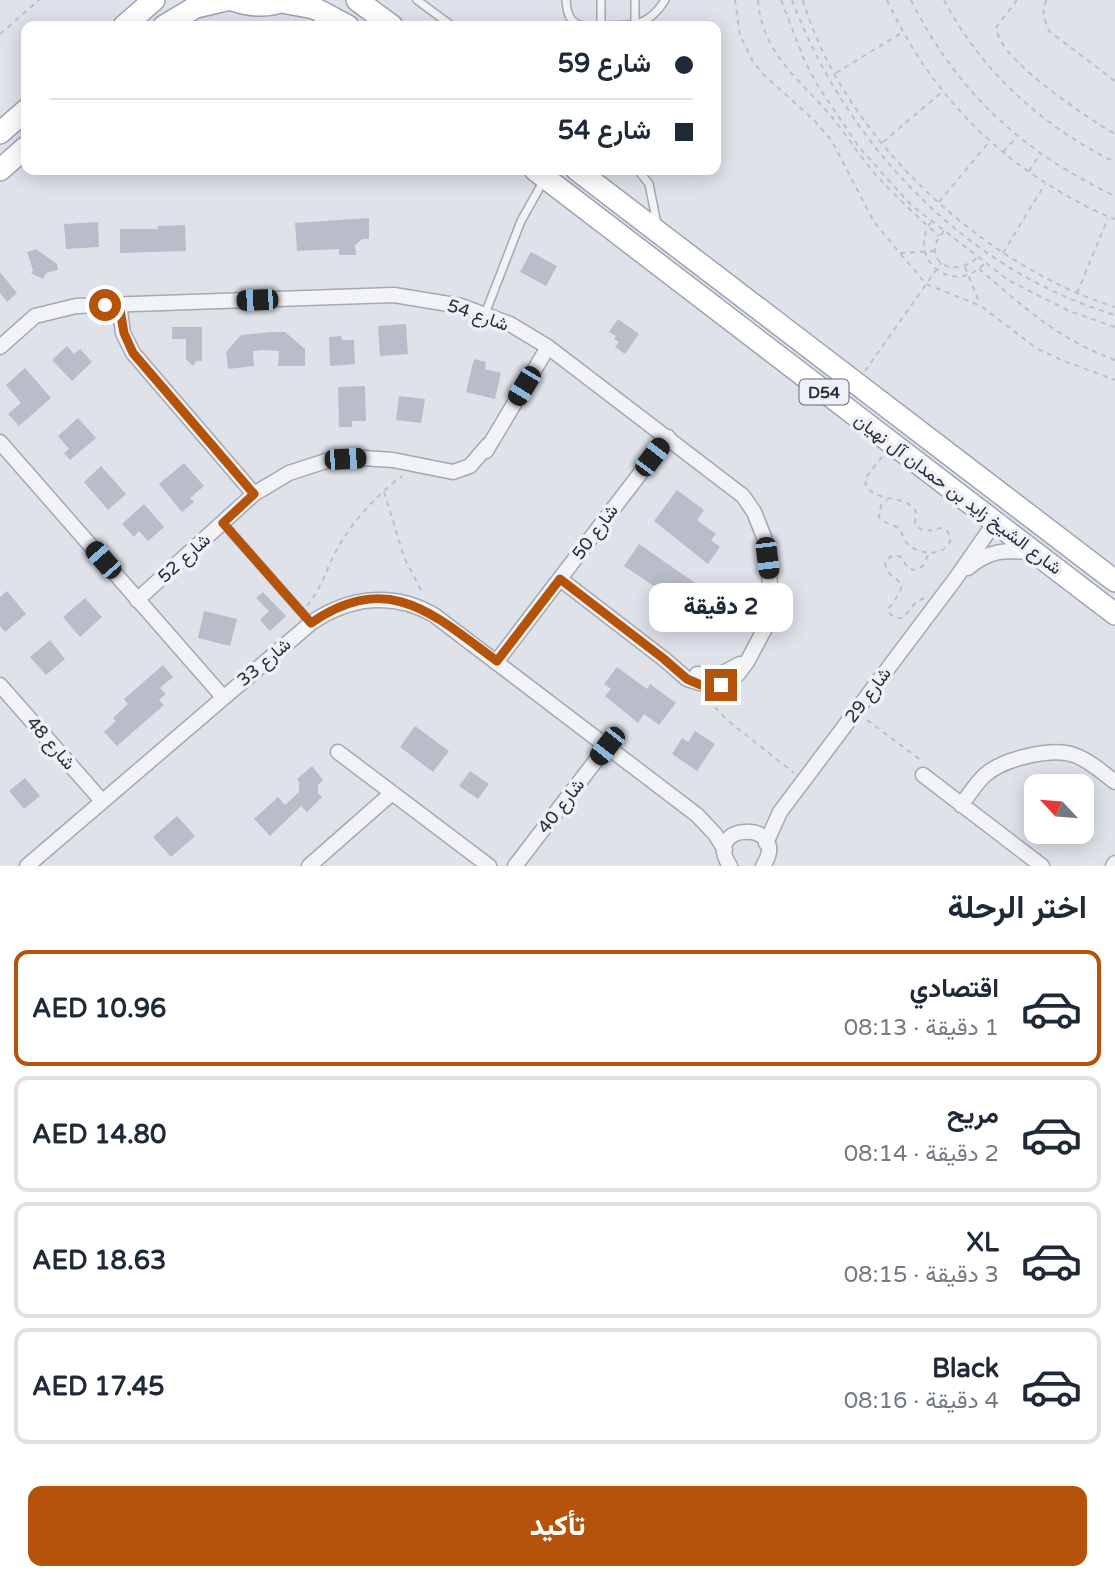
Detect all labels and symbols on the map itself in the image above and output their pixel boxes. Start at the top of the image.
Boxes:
route start [89,289,121,321]
car [236,289,279,311]
street label: شارع 54 [444,294,512,337]
car [505,363,544,409]
road number: D54 [800,380,848,404]
street label: شارع الشيخ زايد بن حمدان آل نهيان [849,409,1066,580]
car [631,434,674,480]
car [324,447,367,471]
street label: شارع 50 [567,500,624,565]
street label: شارع 52 [153,529,216,588]
car [755,536,780,580]
car [82,537,125,583]
callout: 2 دقيقة [649,584,793,632]
street label: شارع 33 [233,633,296,692]
street label: شارع 29 [840,663,897,728]
route end [705,669,737,701]
street label: شارع 48 [21,712,80,775]
car [586,723,629,769]
street label: شارع 40 [533,774,590,838]
north arrow [1024,774,1094,844]

